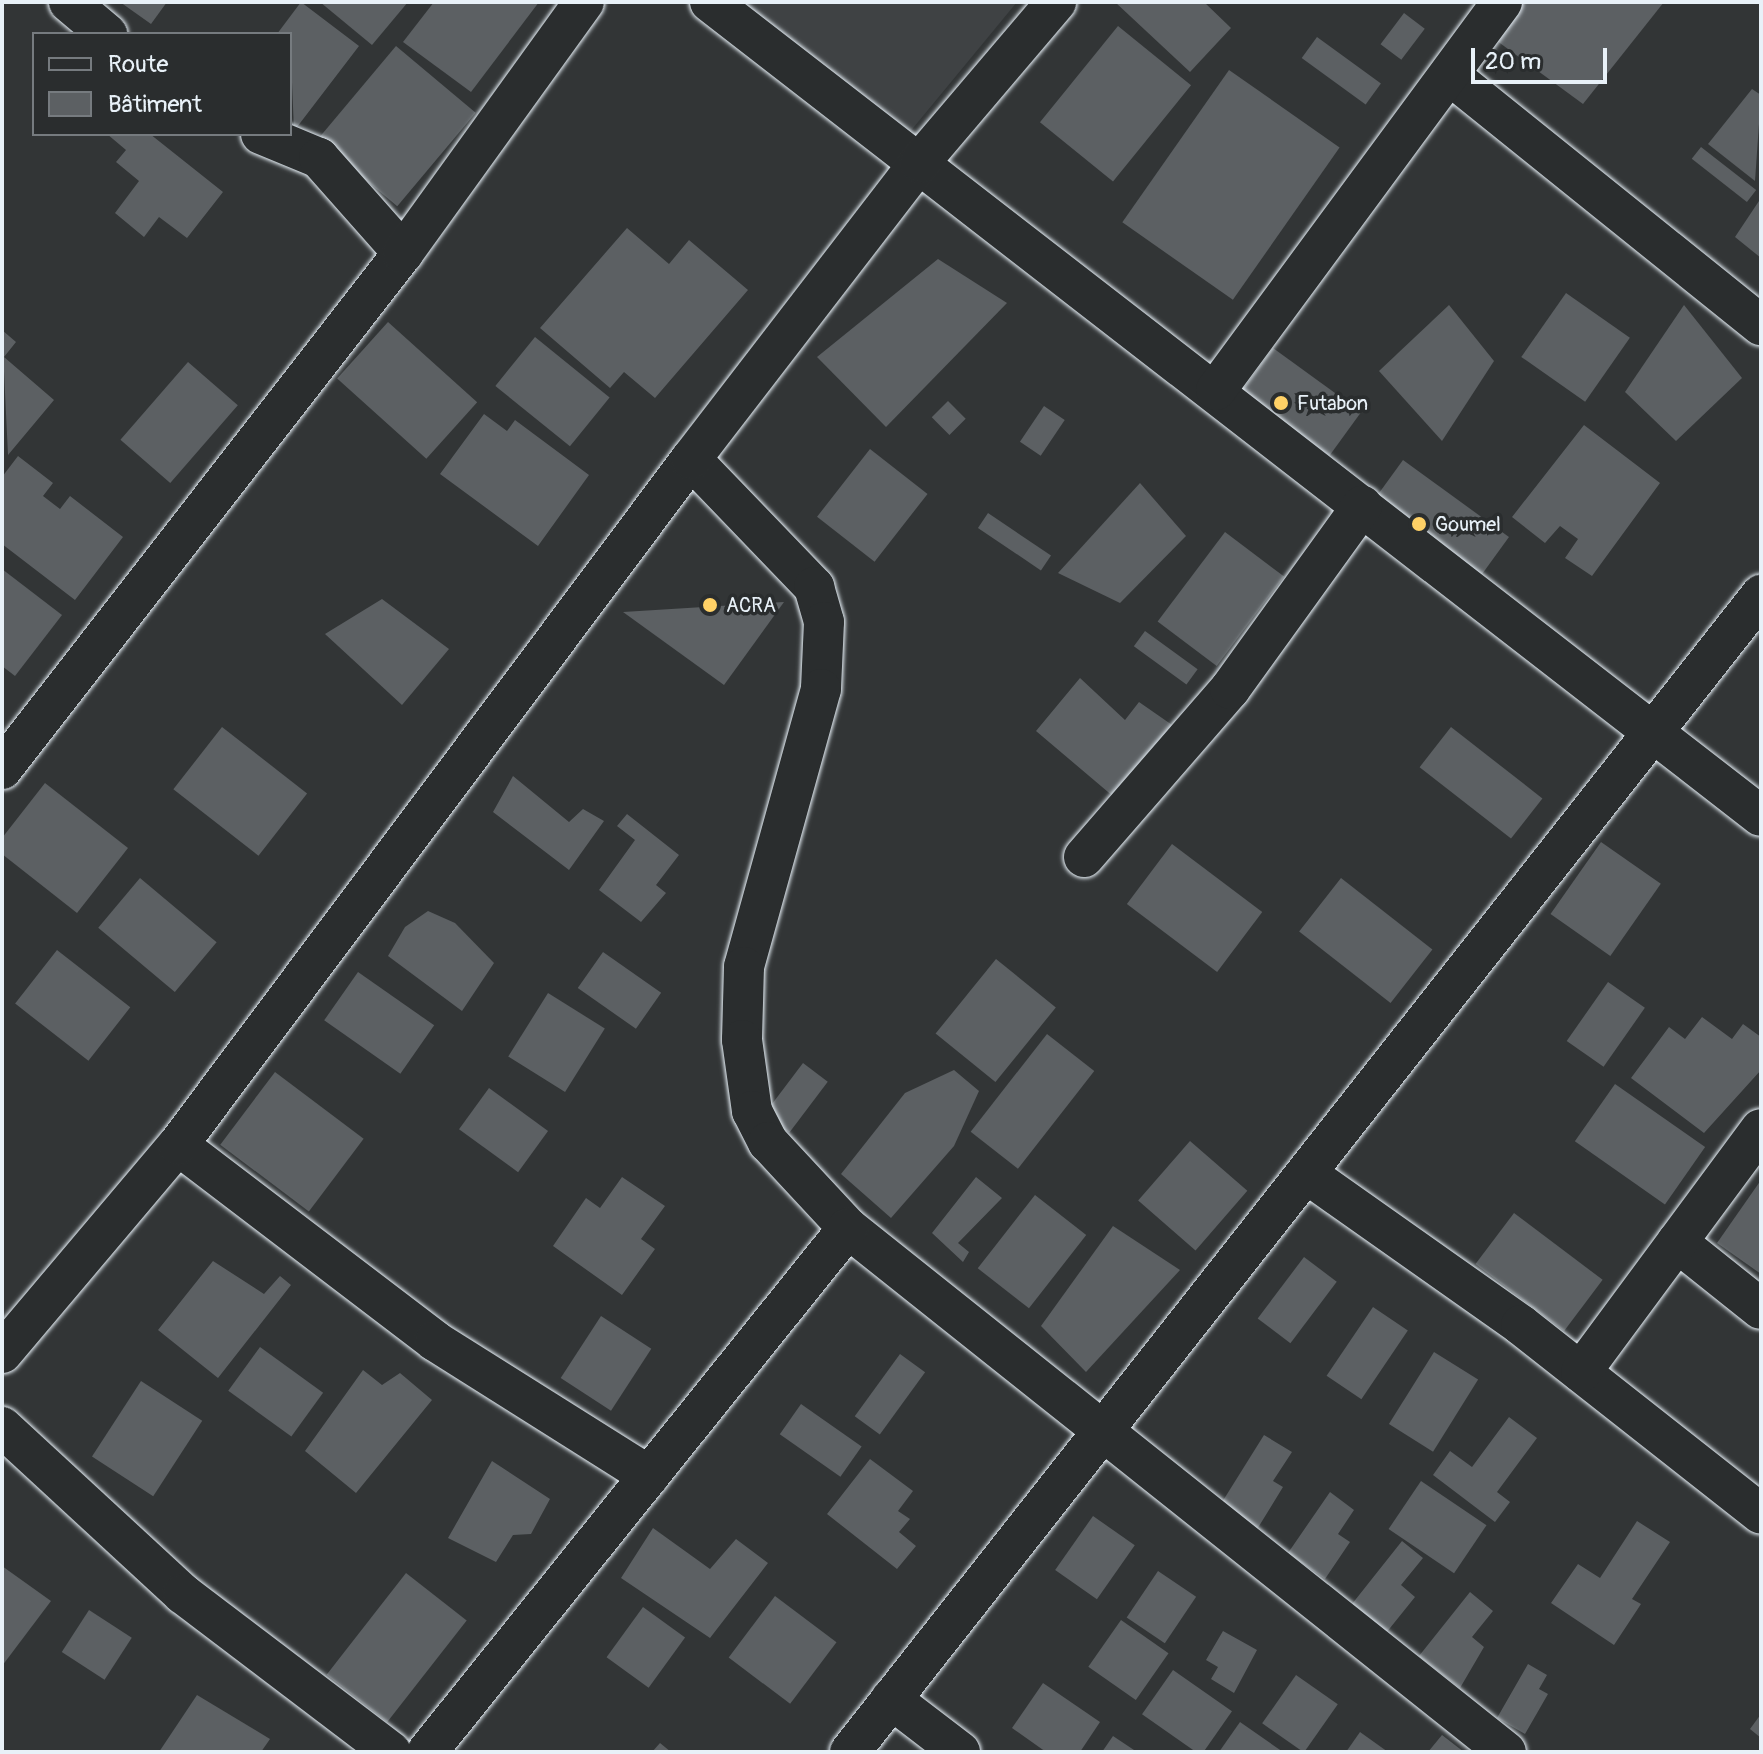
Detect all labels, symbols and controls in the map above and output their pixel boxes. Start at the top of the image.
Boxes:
legend [32,32,292,136]
scale bar [1475,32,1611,82]
text: 20 m [1485,47,1541,76]
text: Route [108,50,168,79]
text: Bâtiment [108,90,202,119]
place label: Futabon [1297,391,1368,415]
marker: Futabon [1272,394,1290,412]
place label: Goumel [1435,512,1501,536]
marker: Goumel [1410,515,1428,533]
place label: ACRA [726,593,776,617]
marker: ACRA [701,596,719,614]

